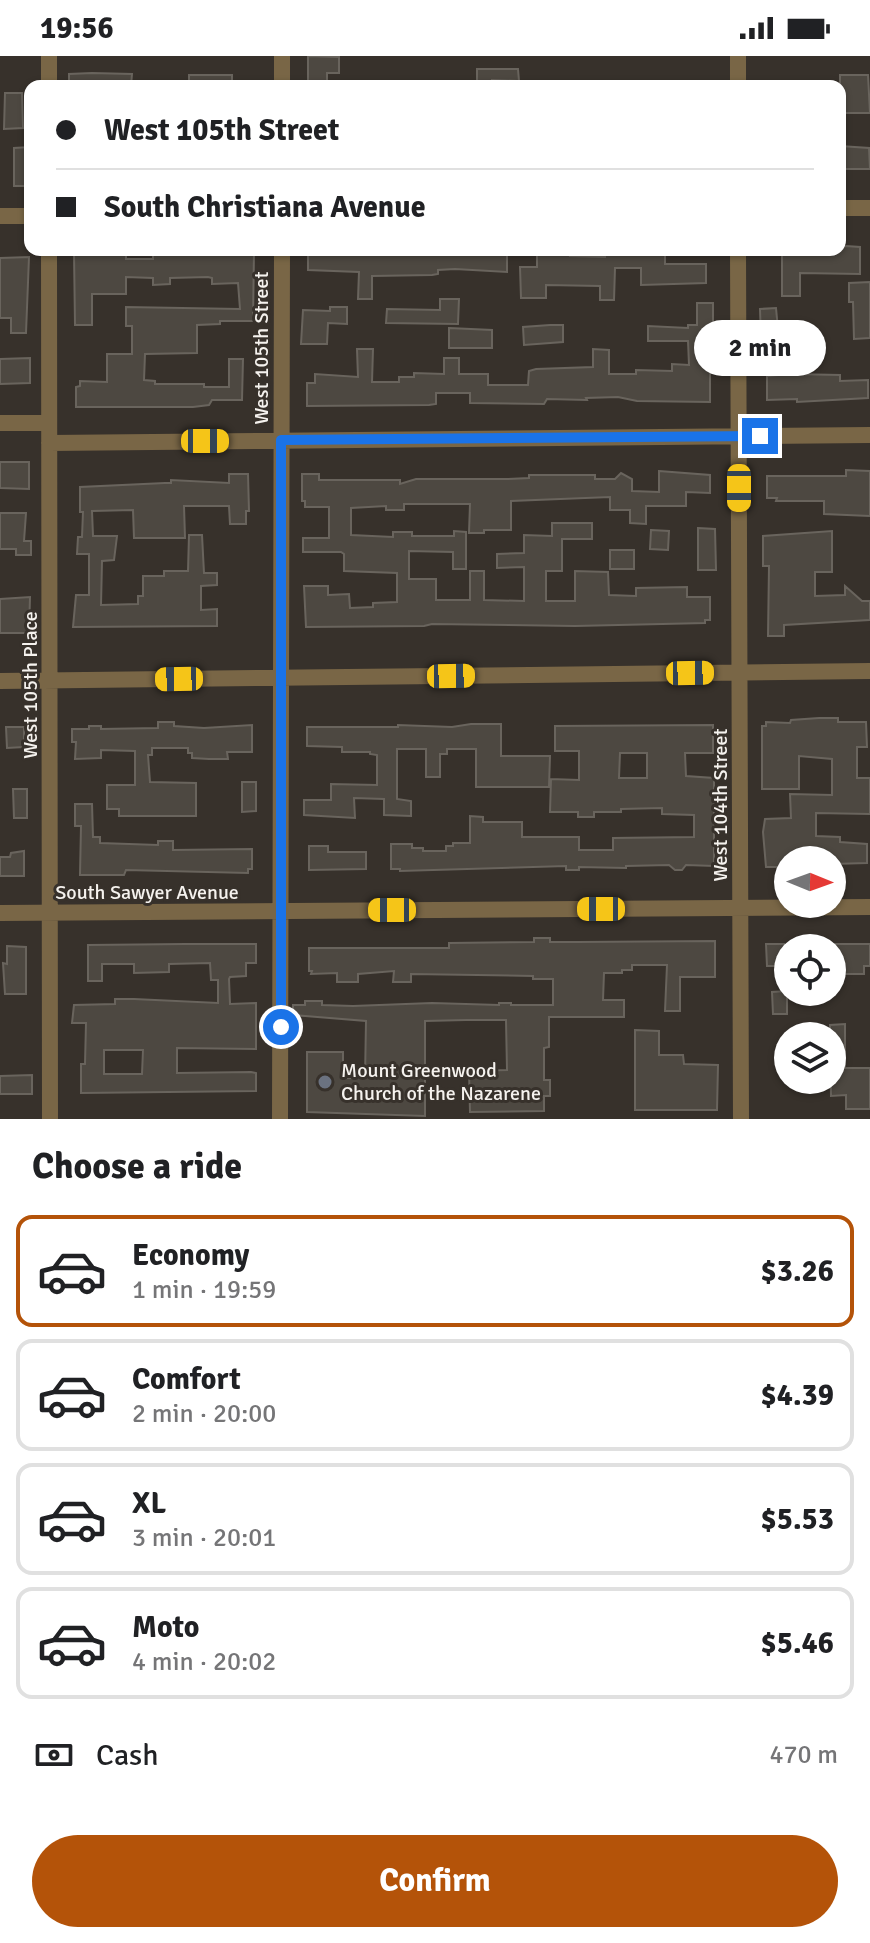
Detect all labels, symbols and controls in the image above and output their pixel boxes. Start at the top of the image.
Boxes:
text: 19:56 [40,10,114,47]
text: West 105th Street [104,112,339,149]
text: South Christiana Avenue [104,189,426,226]
street label: West 105th Street [249,271,274,425]
callout: 2 min [694,320,826,376]
text: 2 min [729,332,791,364]
route end [742,418,778,454]
car [181,429,229,453]
car [727,464,751,512]
street label: West 105th Place [18,611,43,759]
car [666,661,714,685]
car [427,664,475,688]
car [155,667,203,691]
street label: West 104th Street [708,728,733,882]
north arrow [774,846,846,918]
map controls [774,846,846,1094]
street label: South Sawyer Avenue [55,880,239,905]
car [577,897,625,921]
car [368,898,416,922]
button: locate [774,934,846,1006]
route start [263,1009,299,1045]
button: layers [774,1022,846,1094]
place label: Mount Greenwood Church of the Nazarene [341,1058,541,1106]
marker: Mount Greenwood Church of the Nazarene [316,1073,334,1091]
text: Choose a ride [32,1144,242,1189]
icon: car [36,1235,108,1307]
text: Economy [132,1237,249,1274]
text: $3.26 [761,1253,834,1290]
text: 1 min · 19:59 [132,1274,276,1306]
icon: car [36,1359,108,1431]
text: Comfort [132,1361,241,1398]
text: $4.39 [761,1377,834,1414]
text: 2 min · 20:00 [132,1398,276,1430]
icon: car [36,1483,108,1555]
text: XL [132,1485,166,1522]
text: $5.53 [761,1501,834,1538]
text: 3 min · 20:01 [132,1522,276,1554]
icon: car [36,1607,108,1679]
text: Moto [132,1609,199,1646]
text: $5.46 [761,1625,834,1662]
text: 4 min · 20:02 [132,1646,276,1678]
icon: cash [32,1733,76,1777]
text: Cash [96,1737,159,1774]
text: 470 m [769,1739,838,1771]
button: Confirm [32,1835,838,1927]

